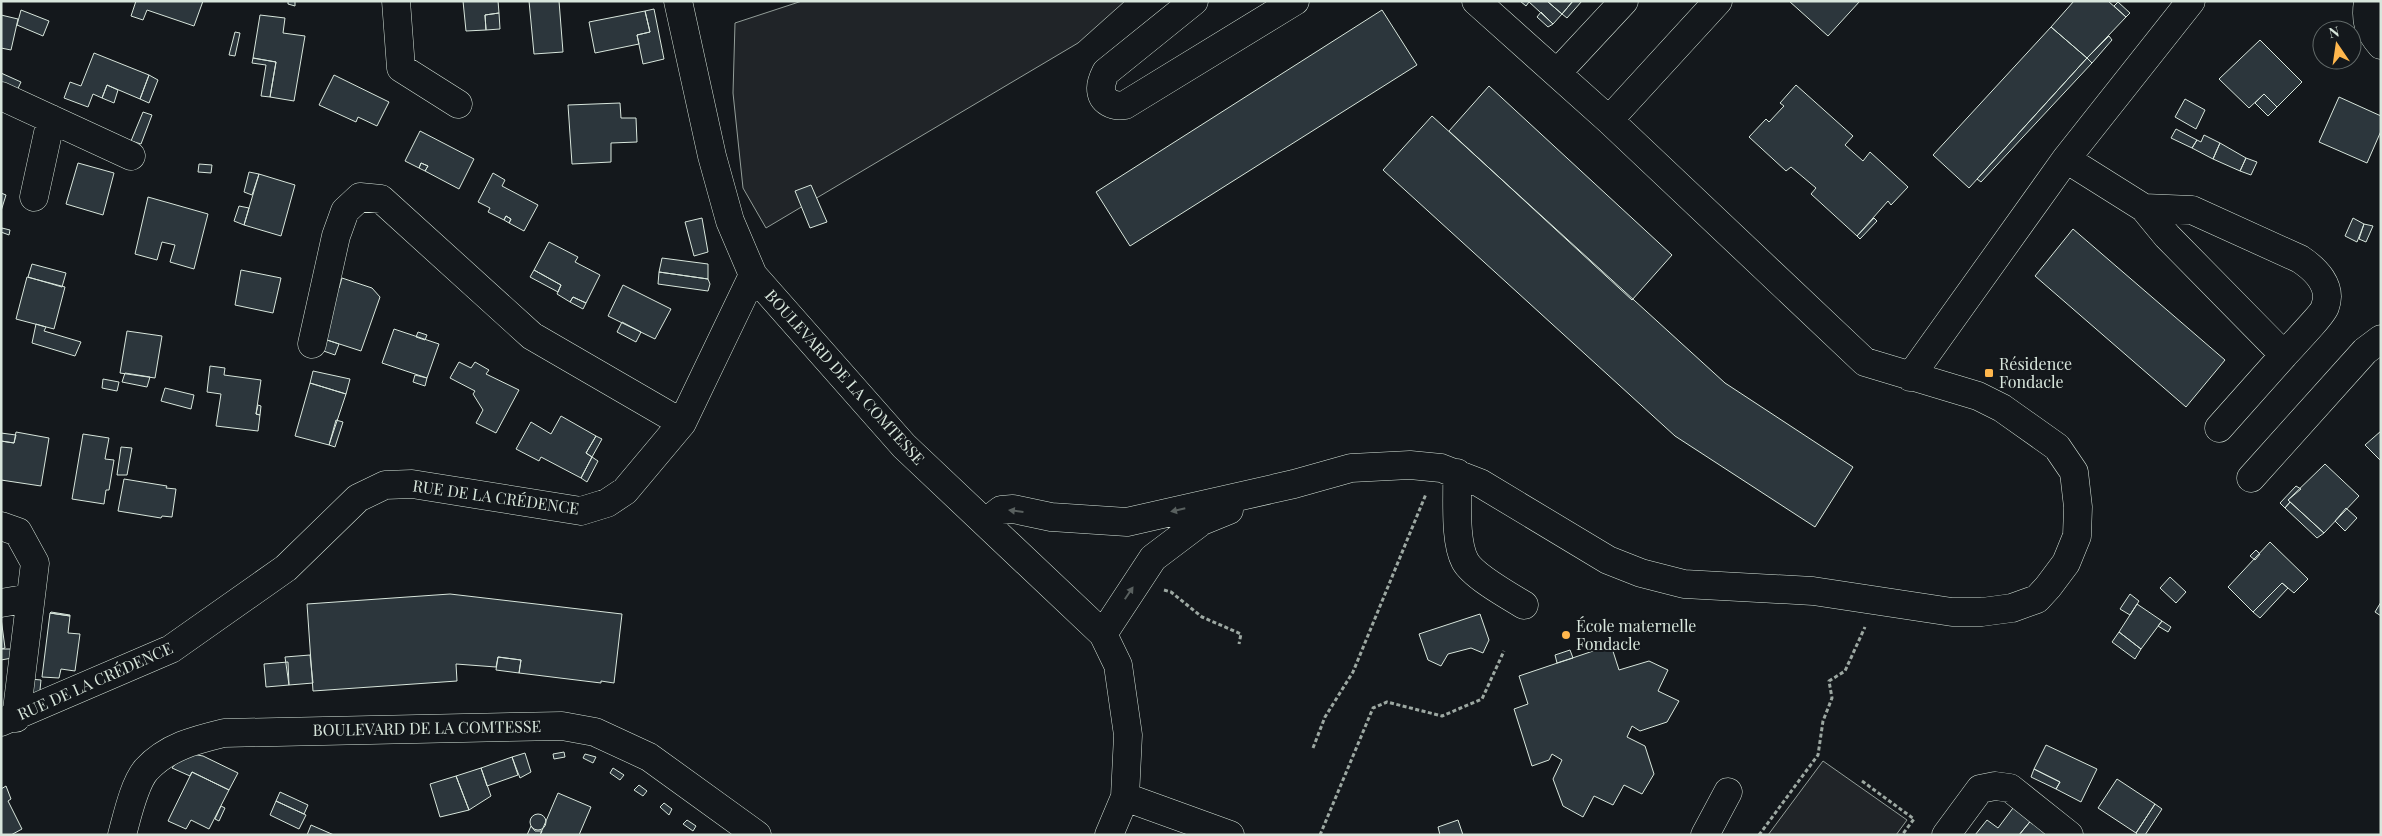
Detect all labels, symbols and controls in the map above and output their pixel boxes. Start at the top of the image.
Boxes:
north arrow [2312,20,2362,70]
text: N [2327,21,2341,42]
street label: BOULEVARD DE LA COMTESSE [761,285,930,469]
place label: Résidence Fondacle [1999,353,2072,392]
marker: Résidence Fondacle [1983,367,1995,379]
street label: RUE DE LA CRÉDENCE [412,474,581,519]
one-way arrow [1008,506,1024,514]
one-way arrow [1171,506,1186,514]
one-way arrow [1124,586,1134,599]
place label: École maternelle Fondacle [1576,615,1696,654]
marker: École maternelle Fondacle [1560,629,1572,641]
street label: RUE DE LA CRÉDENCE [14,637,176,724]
street label: BOULEVARD DE LA COMTESSE [313,715,541,740]

